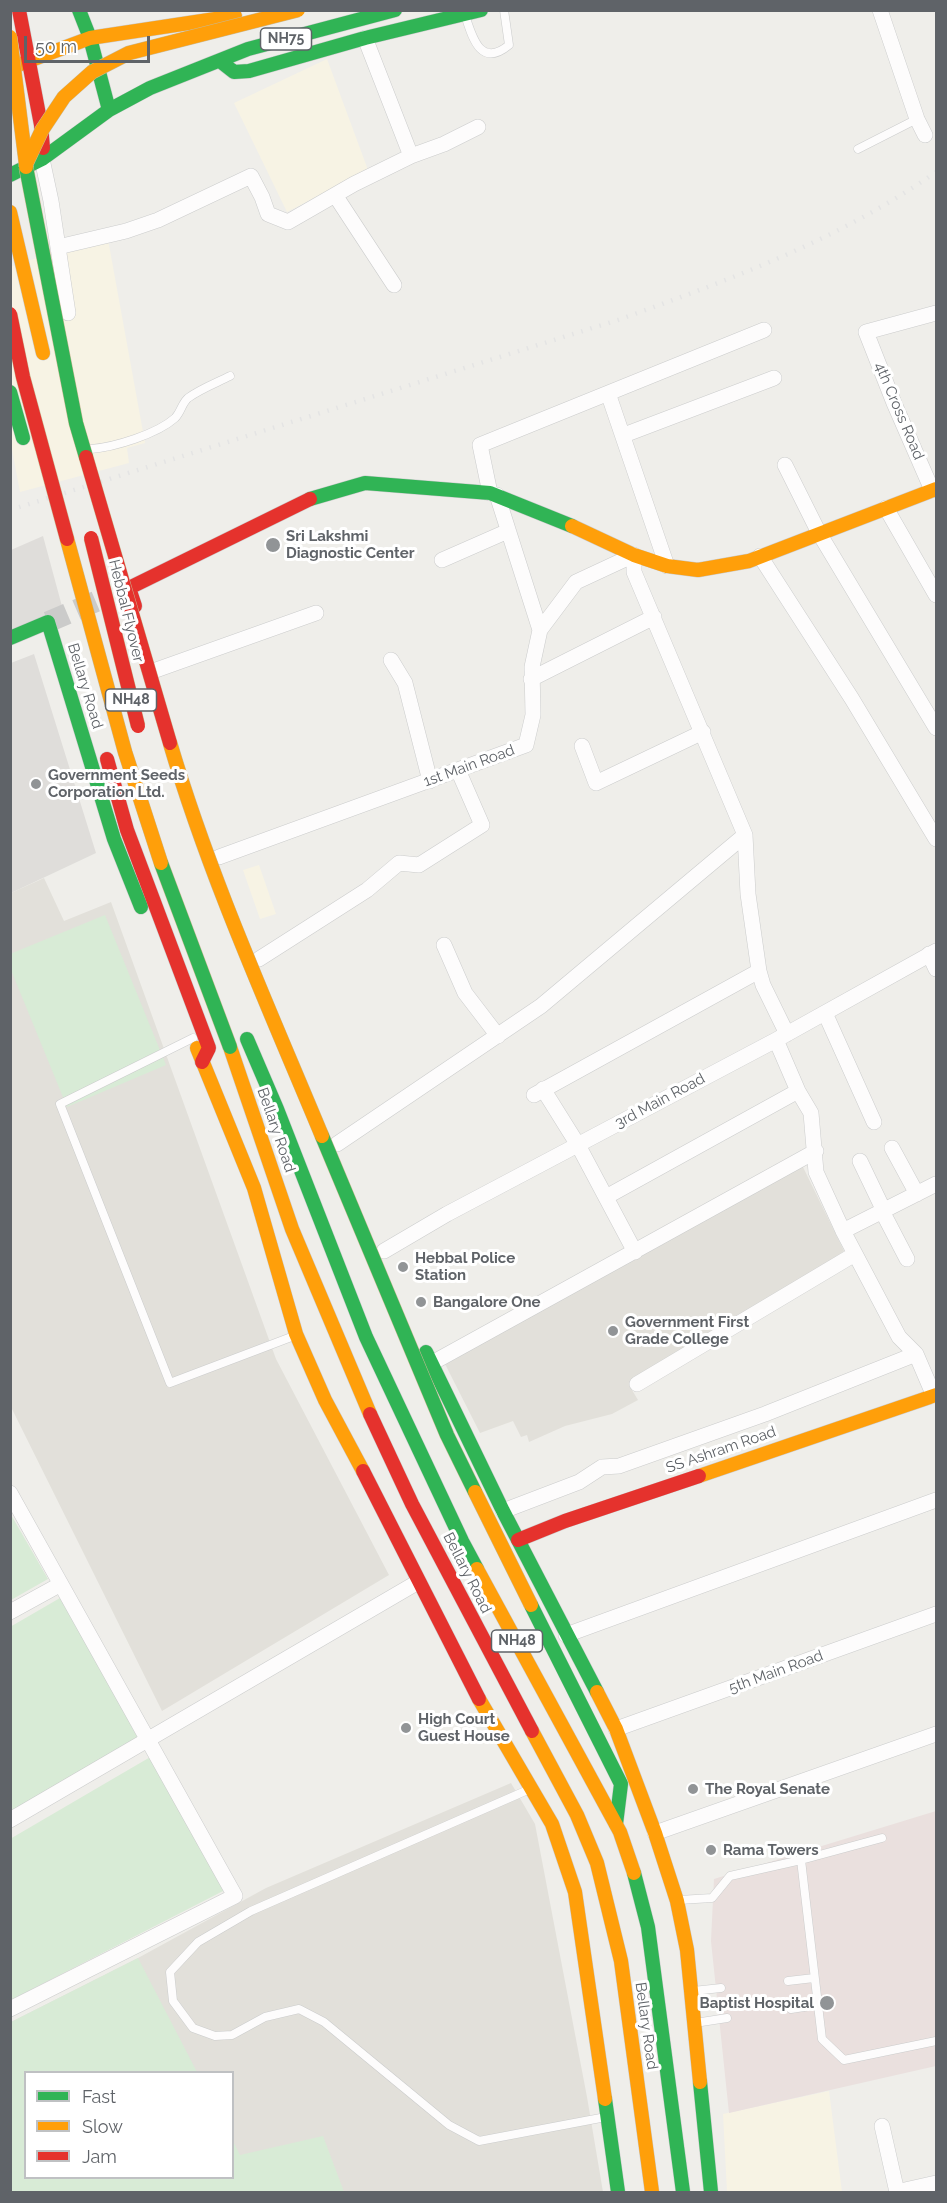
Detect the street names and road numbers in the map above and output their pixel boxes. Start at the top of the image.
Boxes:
road number: NH75 [260,28,312,50]
street label: 4th Cross Road [870,359,928,463]
street label: Hebbal Flyover [105,558,147,664]
street label: Bellary Road [63,641,107,731]
road number: NH48 [106,689,156,711]
street label: 1st Main Road [421,741,517,791]
street label: 3rd Main Road [612,1070,708,1132]
street label: Bellary Road [253,1085,299,1175]
street label: SS Ashram Road [664,1423,778,1477]
street label: Bellary Road [439,1530,495,1616]
road number: NH48 [492,1630,542,1652]
street label: 5th Main Road [726,1647,826,1697]
street label: Bellary Road [631,1981,661,2071]

